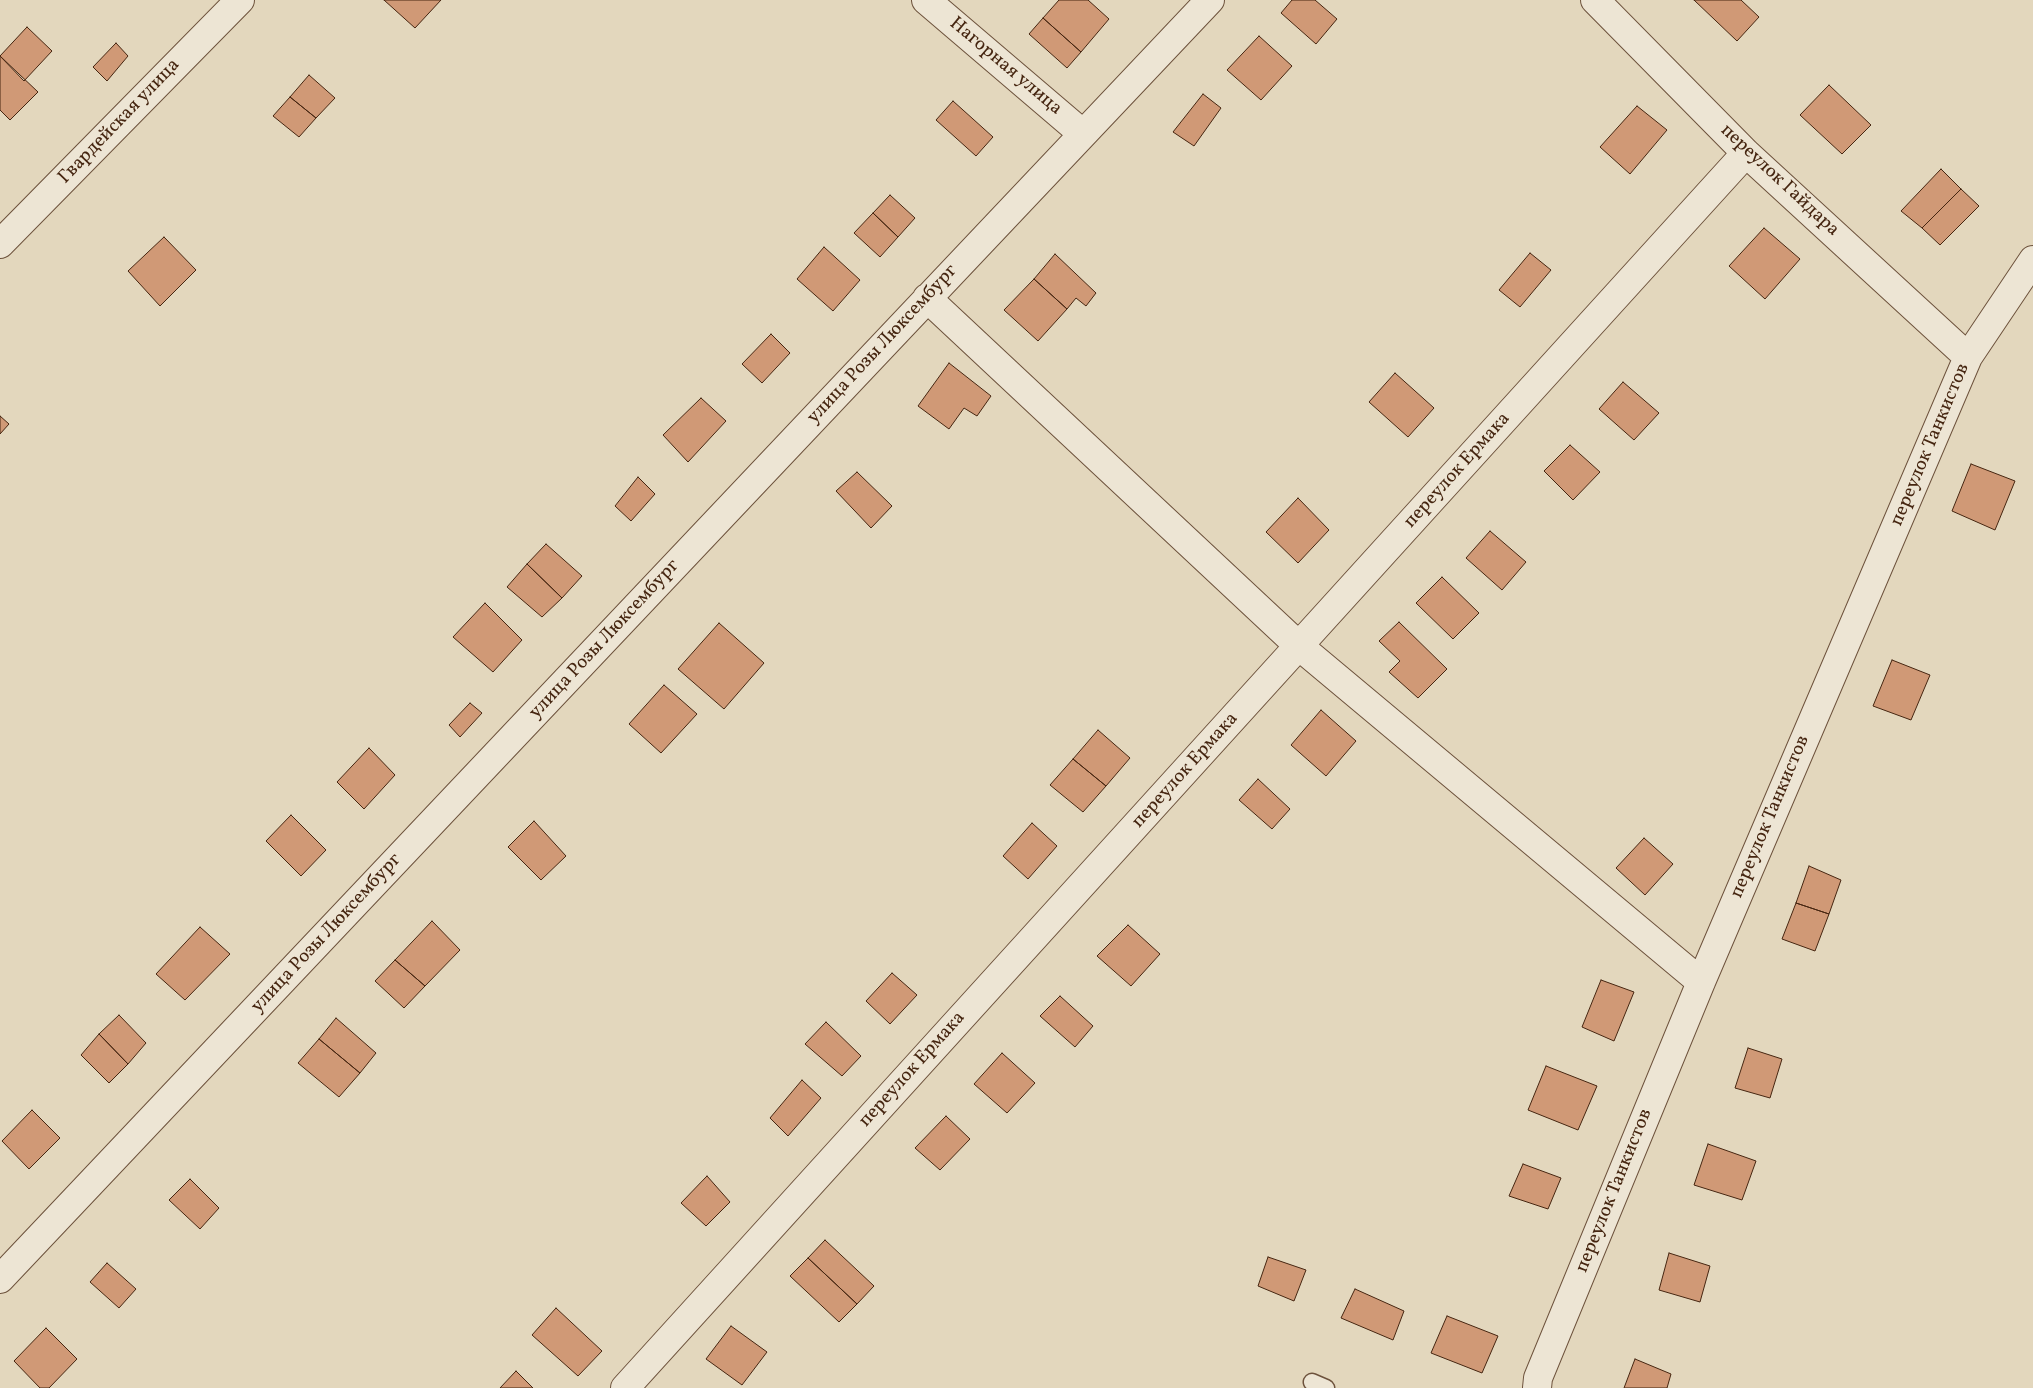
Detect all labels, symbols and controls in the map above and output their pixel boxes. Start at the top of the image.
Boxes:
street label: Нагорная улица [944,13,1066,121]
street label: Гвардейская улица [54,55,186,189]
street label: переулок Гайдара [1715,120,1843,242]
street label: улица Розы Люксембург [803,261,963,429]
street label: переулок Танкистов [1886,360,1976,530]
street label: переулок Ермака [1400,408,1516,534]
street label: улица Розы Люксембург [525,556,685,724]
street label: переулок Ермака [1128,708,1244,834]
street label: переулок Танкистов [1726,732,1816,902]
street label: улица Розы Люксембург [247,850,407,1018]
street label: переулок Ермака [855,1007,971,1133]
street label: переулок Танкистов [1572,1106,1658,1276]

